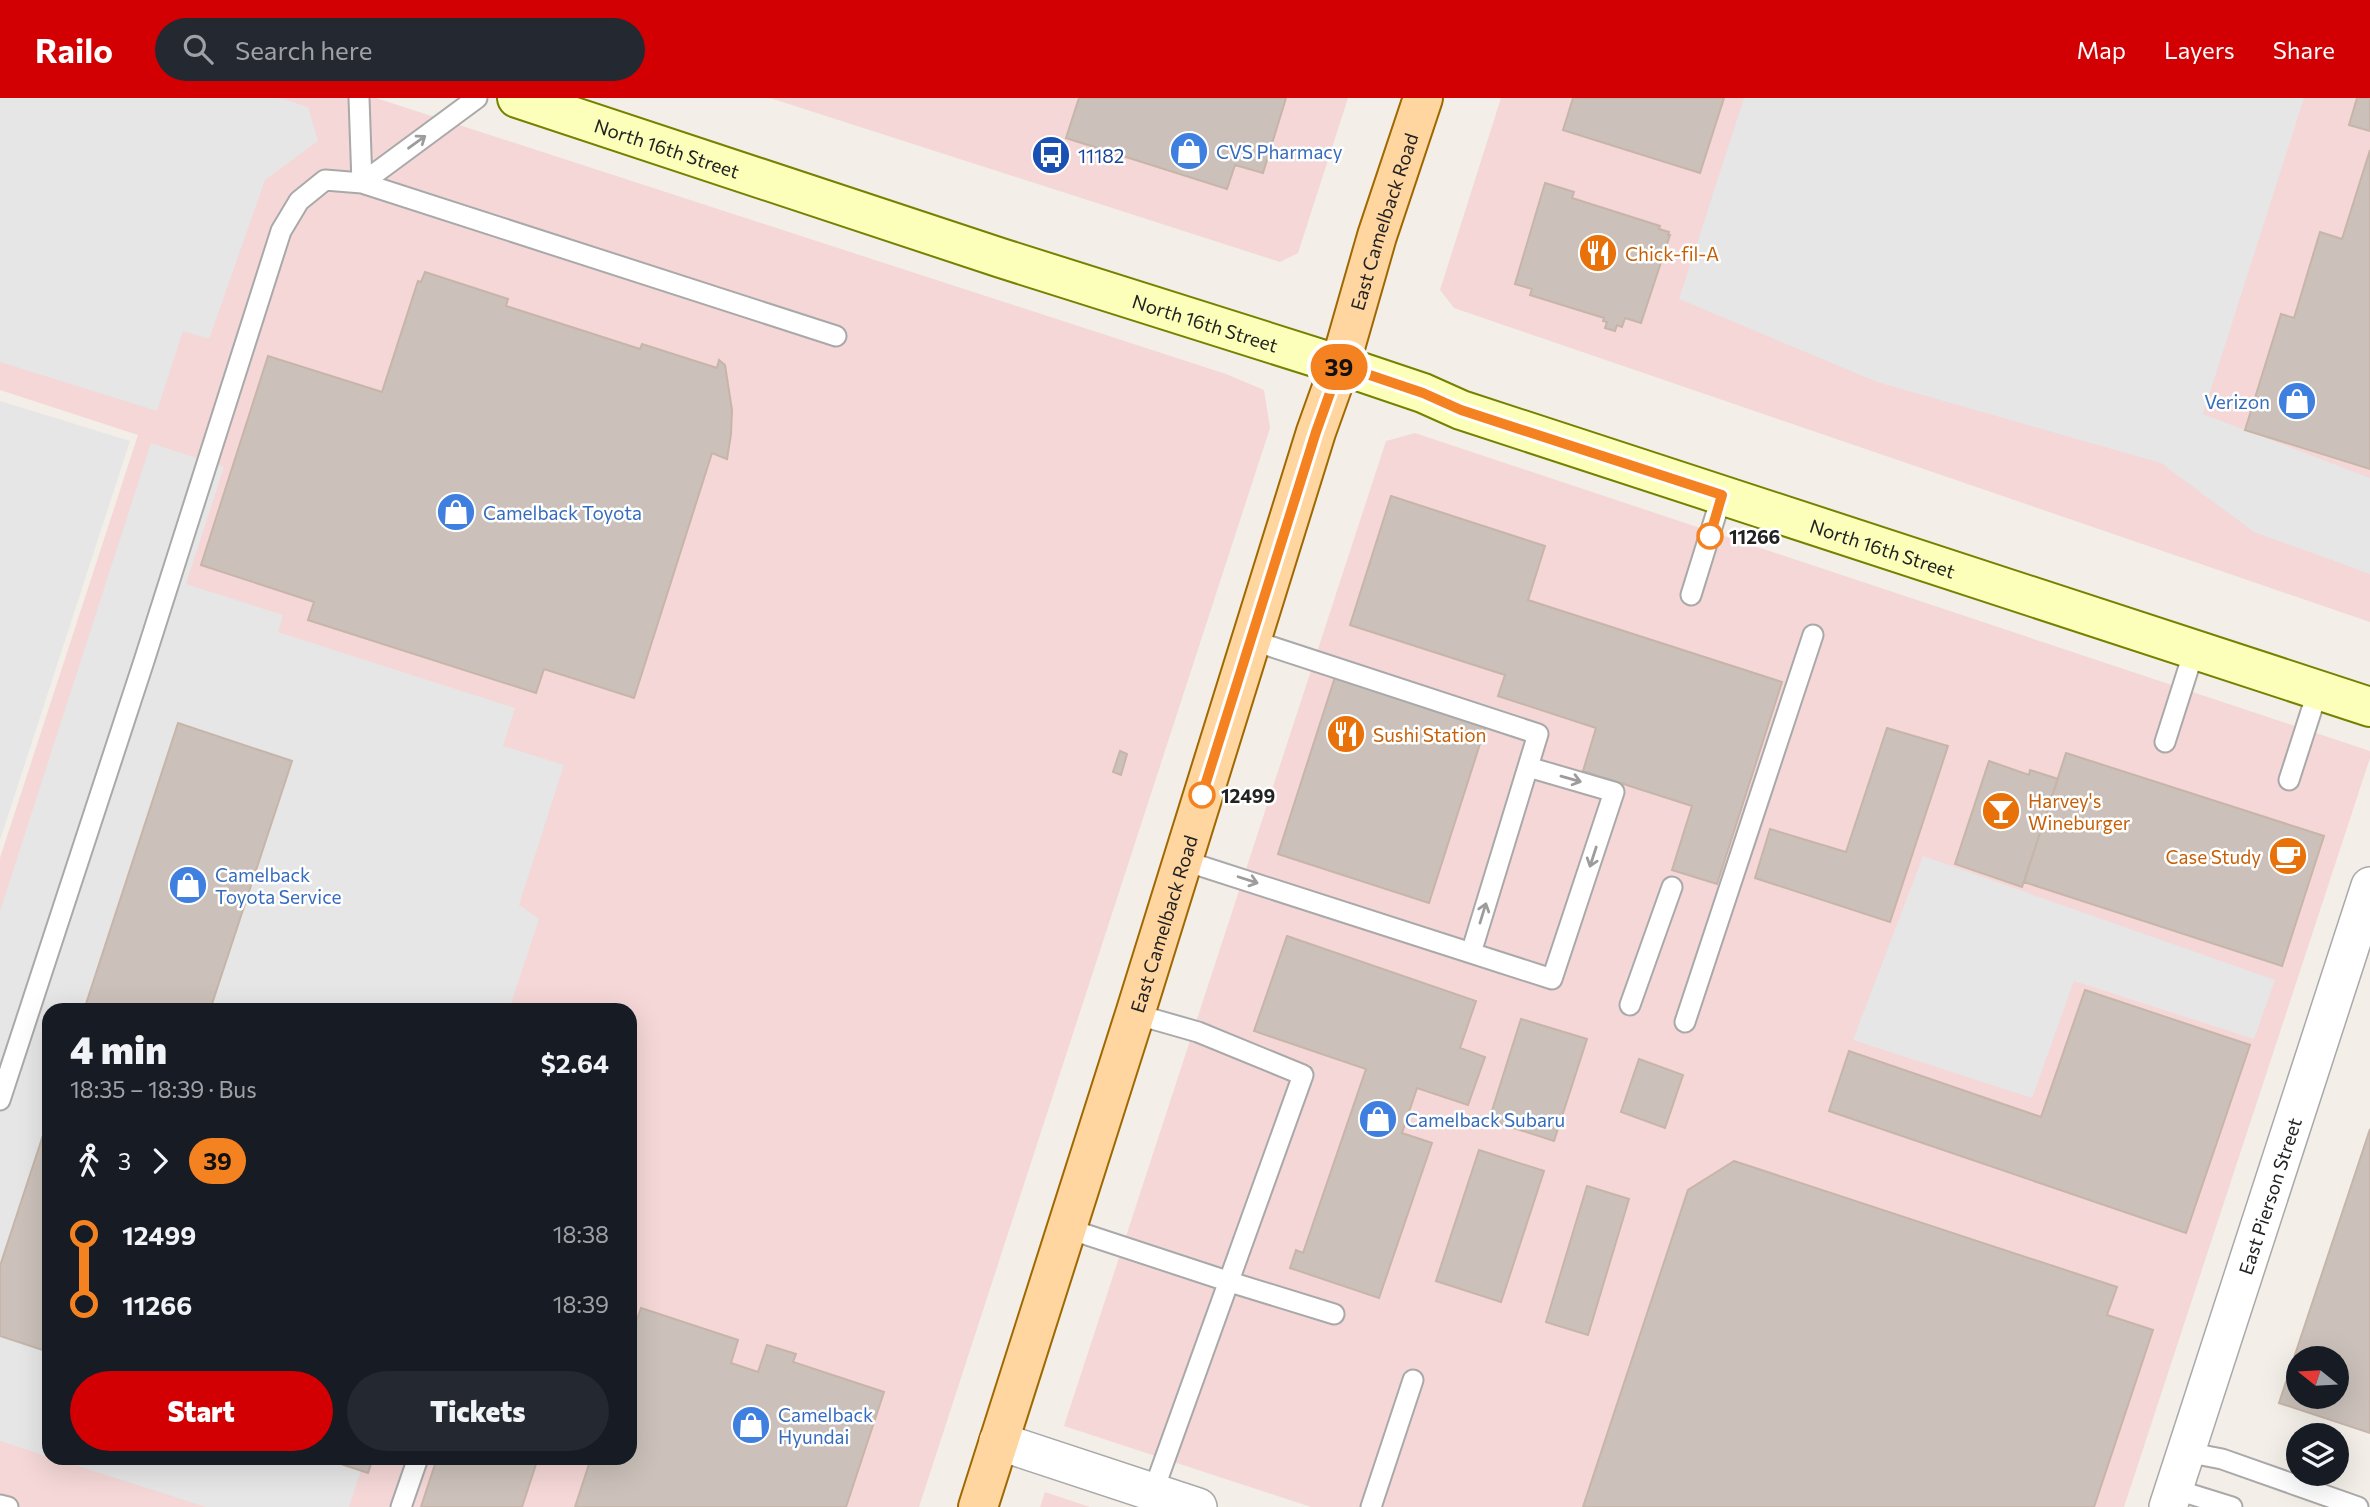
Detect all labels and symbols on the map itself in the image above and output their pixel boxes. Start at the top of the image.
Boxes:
street label: North 16th Street [592,113,743,182]
shop icon: CVS Pharmacy [1168,130,1210,172]
street label: East Camelback Road [1345,130,1422,313]
bus stop icon: 11182 [1030,134,1072,176]
one-way arrow [407,135,426,149]
place label: CVS Pharmacy [1216,140,1343,163]
place label: 11182 [1078,144,1124,167]
restaurant icon: Chick-fil-A [1577,232,1619,274]
place label: Chick-fil-A [1625,242,1719,265]
street label: North 16th Street [1130,289,1281,356]
line badge: 39 [1308,344,1370,390]
shop icon: Verizon [2276,380,2318,422]
place label: Verizon [2204,390,2270,413]
shop icon: Camelback Toyota [435,491,477,533]
place label: Camelback Toyota [483,501,642,524]
street label: North 16th Street [1807,513,1958,582]
marker: 11266 [1697,523,1723,549]
place label: 11266 [1729,525,1780,548]
restaurant icon: Sushi Station [1325,713,1367,755]
place label: Sushi Station [1373,723,1486,746]
one-way arrow [1560,774,1582,787]
marker: 12499 [1189,782,1215,808]
place label: 12499 [1221,784,1275,807]
place label: Harvey's Wineburger [2028,789,2131,834]
bar icon: Harvey's Wineburger [1980,790,2022,832]
street label: East Camelback Road [1125,832,1201,1015]
cafe icon: Case Study [2267,835,2309,877]
one-way arrow [1585,845,1598,867]
place label: Case Study [2166,845,2261,868]
place label: Camelback Toyota Service [215,863,342,908]
shop icon: Camelback Toyota Service [167,864,209,906]
one-way arrow [1236,875,1258,888]
one-way arrow [1478,903,1491,925]
shop icon: Camelback Subaru [1357,1098,1399,1140]
place label: Camelback Subaru [1405,1108,1565,1131]
street label: East Pierson Street [2233,1114,2305,1277]
north arrow [2286,1346,2348,1409]
place label: Camelback Hyundai [778,1403,873,1448]
shop icon: Camelback Hyundai [730,1404,772,1446]

